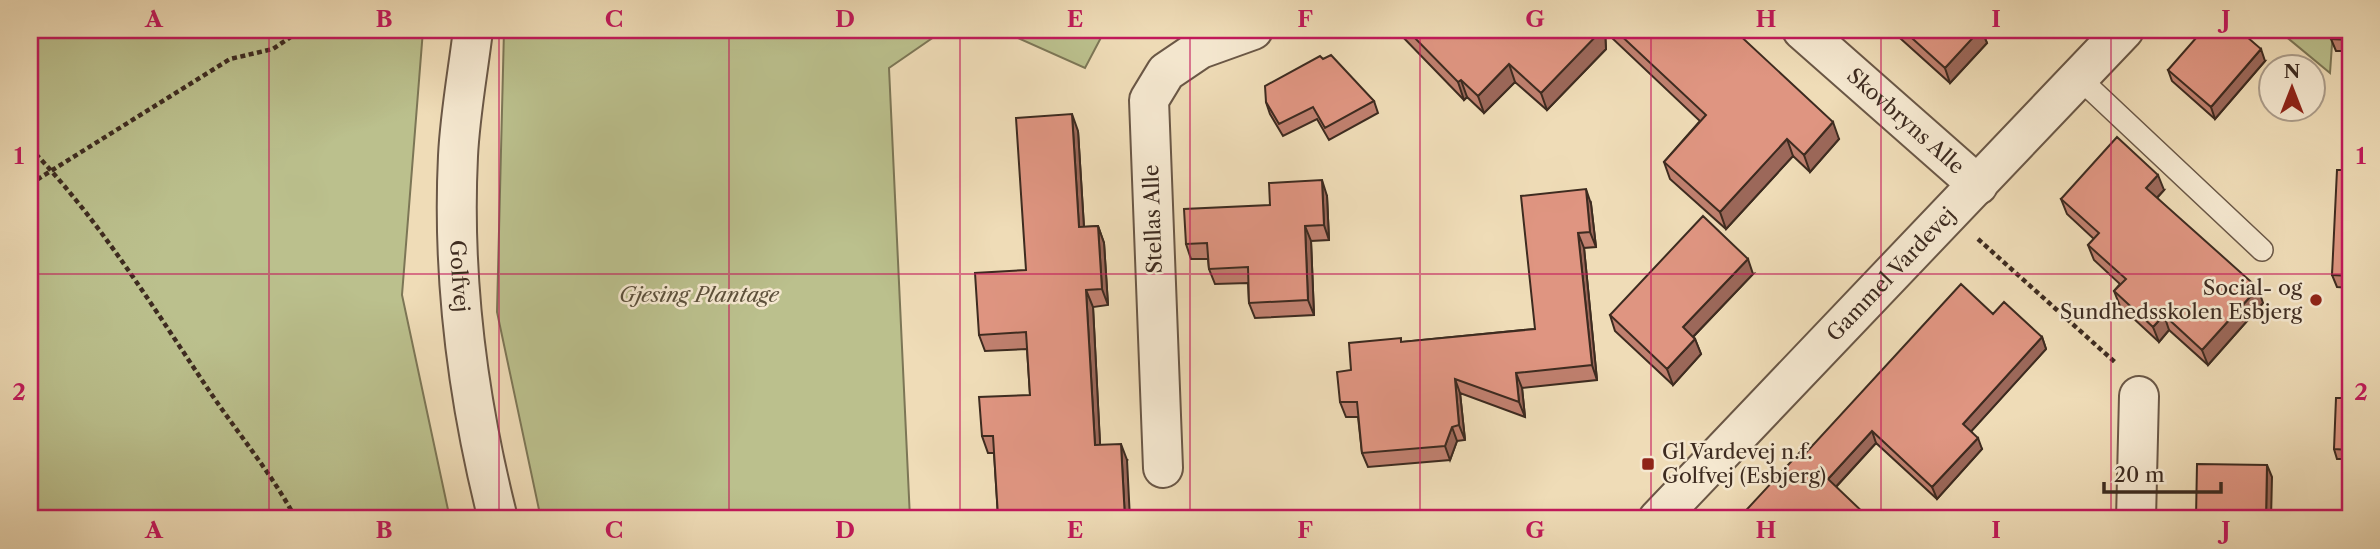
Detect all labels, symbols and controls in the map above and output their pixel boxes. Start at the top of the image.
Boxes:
text: A [144,5,164,33]
text: B [375,5,393,33]
text: C [605,5,623,33]
text: D [835,5,855,33]
text: E [1067,5,1083,33]
text: F [1297,5,1313,33]
text: G [1525,5,1545,33]
text: H [1756,5,1777,33]
text: I [1991,5,2001,33]
text: J [2217,5,2231,33]
north arrow [2258,52,2328,122]
text: N [2284,60,2300,83]
street label: Skovbryns Alle [1842,63,1970,179]
text: 1 [14,142,25,170]
text: 1 [2356,142,2367,170]
street label: Stellas Alle [1138,164,1167,274]
street label: Gammel Vardevej [1821,202,1960,346]
street label: Golfvej [445,240,475,313]
place label: Social- og Sundhedsskolen Esbjerg [2060,275,2303,324]
park label: Gjesing Plantage [619,282,780,307]
marker: Social- og Sundhedsskolen Esbjerg [2308,292,2324,308]
text: 2 [12,378,26,406]
text: 2 [2354,378,2368,406]
place label: Gl Vardevej n.f. Golfvej (Esbjerg) [1662,439,1826,488]
scale bar [2104,451,2221,495]
marker: Gl Vardevej n.f. Golfvej (Esbjerg) [1640,456,1656,472]
text: 20 m [2114,462,2165,487]
text: A [144,516,164,544]
text: B [375,516,393,544]
text: C [605,516,623,544]
text: D [835,516,855,544]
text: E [1067,516,1083,544]
text: F [1297,516,1313,544]
text: G [1525,516,1545,544]
text: H [1756,516,1777,544]
text: I [1991,516,2001,544]
text: J [2217,516,2231,544]

